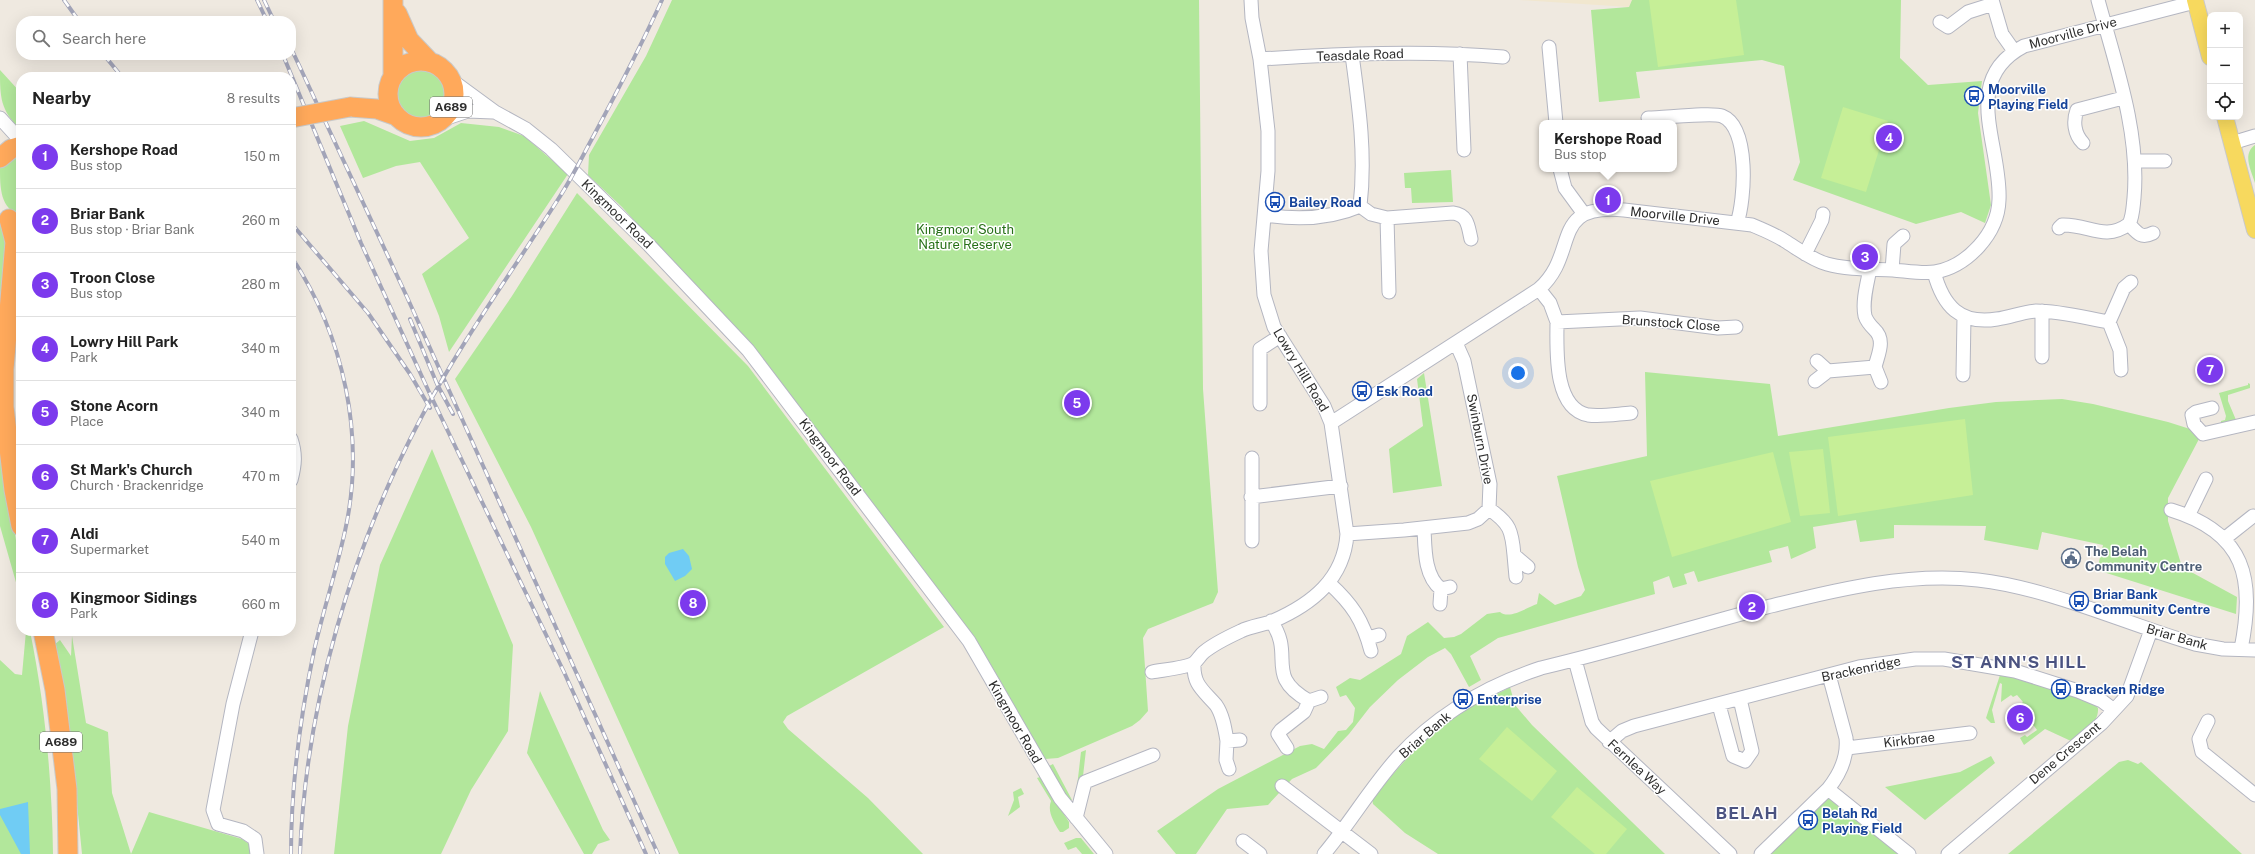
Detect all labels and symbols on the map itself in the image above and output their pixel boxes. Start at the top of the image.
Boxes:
street label: Moorville Drive [2028,14,2118,52]
street label: Teasdale Road [1316,46,1404,64]
place label: Moorville Playing Field [1988,82,2068,112]
bus stop icon: Moorville Playing Field [1963,85,1985,107]
road number: A689 [430,97,472,117]
pin: 4 [1876,123,1902,153]
street label: Kingmoor Road [578,176,656,252]
pin: 1 [1595,185,1621,215]
bus stop icon: Bailey Road [1264,191,1286,213]
place label: Bailey Road [1289,195,1362,210]
street label: Moorville Drive [1629,204,1721,228]
park label: Kingmoor South Nature Reserve [916,222,1014,252]
pin: 3 [1852,242,1878,272]
street label: Brunstock Close [1621,312,1721,334]
street label: Lowry Hill Road [1270,325,1332,415]
pin: 7 [2197,355,2223,385]
your location [1508,363,1528,383]
bus stop icon: Esk Road [1351,380,1373,402]
place label: Esk Road [1376,384,1433,399]
pin: 5 [1064,388,1090,418]
street label: Swinburn Drive [1464,392,1496,486]
street label: Kingmoor Road [796,415,864,499]
place label: The Belah Community Centre [2085,544,2202,574]
public building icon: The Belah Community Centre [2060,547,2082,569]
place label: Briar Bank Community Centre [2093,587,2210,617]
pin: 8 [680,588,706,618]
bus stop icon: Briar Bank Community Centre [2068,590,2090,612]
pin: 2 [1739,592,1765,622]
street label: Briar Bank [2145,621,2209,653]
district label: ST ANN'S HILL [1951,652,2087,672]
street label: Brackenridge [1820,653,1902,685]
street label: Kingmoor Road [985,678,1045,766]
bus stop icon: Bracken Ridge [2050,678,2072,700]
place label: Bracken Ridge [2075,682,2165,697]
bus stop icon: Enterprise [1452,688,1474,710]
place label: Enterprise [1477,692,1542,707]
pin: 6 [2007,703,2033,733]
street label: Briar Bank [1396,709,1454,761]
street label: Dene Crescent [2026,719,2104,787]
street label: Kirkbrae [1882,729,1936,751]
road number: A689 [40,732,82,752]
street label: Fernlea Way [1605,736,1669,798]
district label: BELAH [1715,803,1779,823]
place label: Belah Rd Playing Field [1822,806,1902,836]
bus stop icon: Belah Rd Playing Field [1797,809,1819,831]

